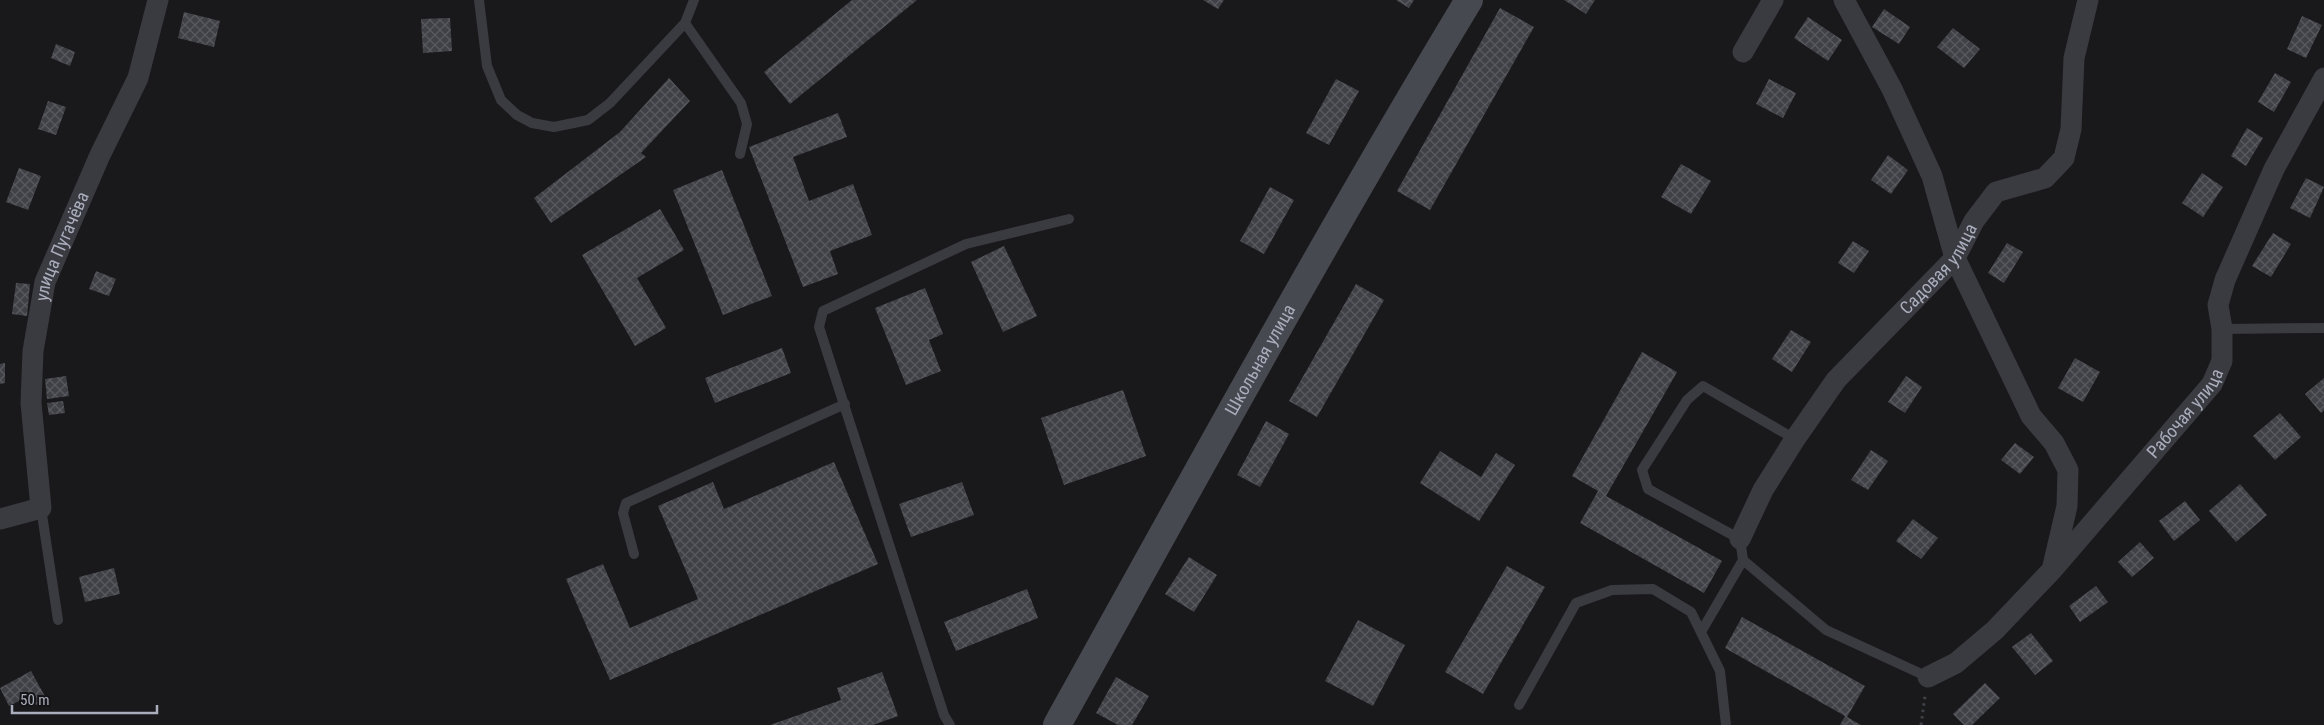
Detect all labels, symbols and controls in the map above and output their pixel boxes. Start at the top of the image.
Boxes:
street label: улица Пугачёва [31,188,93,303]
street label: Садовая улица [1895,220,1981,318]
street label: Школьная улица [1220,300,1299,419]
street label: Рабочая улица [2142,365,2227,462]
scale bar [12,682,158,714]
text: 50 m [20,691,50,709]

